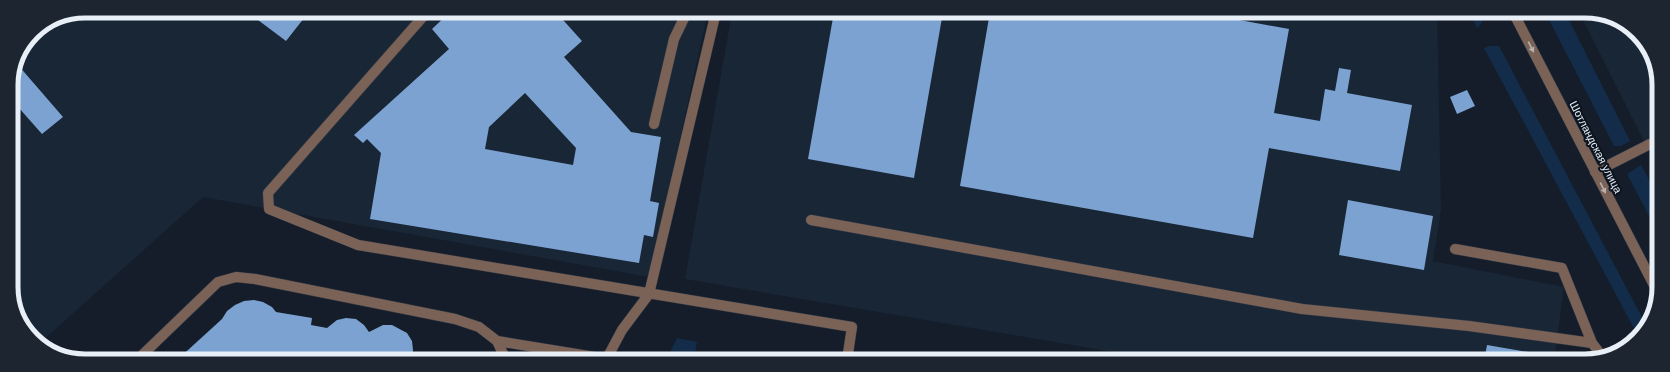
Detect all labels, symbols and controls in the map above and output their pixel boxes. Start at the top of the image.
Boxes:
one-way arrow [1527,41,1534,53]
street label: Шотландская улица [1568,99,1625,196]
one-way arrow [1600,182,1606,193]

